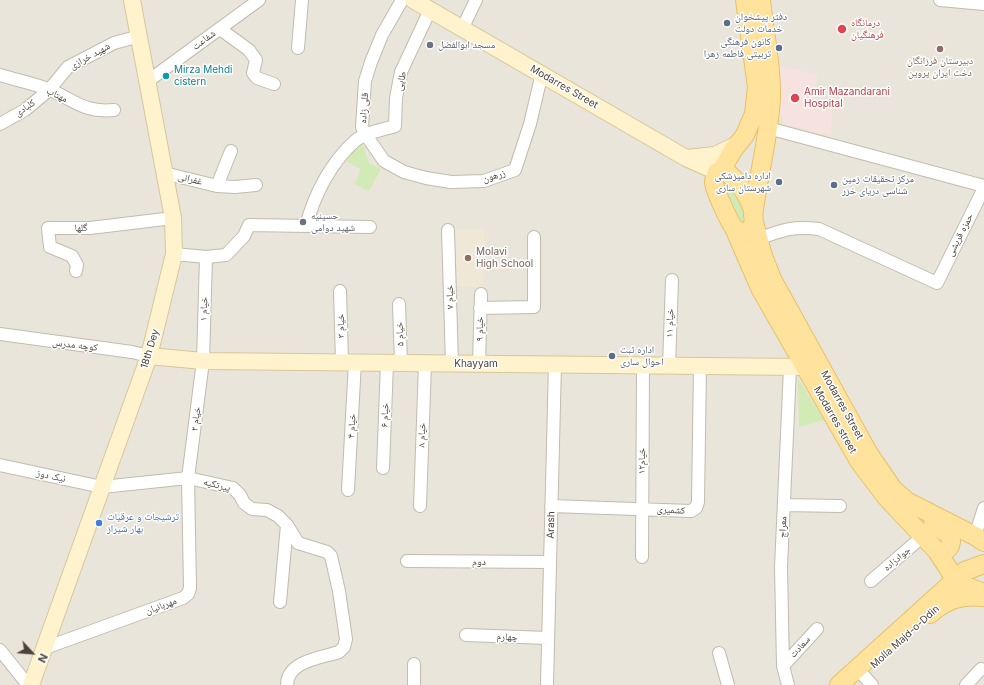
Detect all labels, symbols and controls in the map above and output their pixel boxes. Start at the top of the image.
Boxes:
place label: دفتر پیشخوان خدمات دولت [735,11,787,34]
place label: درمانگاه فرهنگیان [851,17,884,40]
marker: دفتر پیشخوان خدمات دولت [722,18,732,28]
marker: درمانگاه فرهنگیان [836,23,848,35]
street label: شفاعت [190,27,218,53]
place label: کانون فرهنگی تربیتی فاطمه زهرا [704,36,771,60]
place label: مسجد ابوالفضل [438,39,495,51]
street label: شهید خرازی [68,40,112,72]
marker: مسجد ابوالفضل [425,40,435,50]
marker: کانون فرهنگی تربیتی فاطمه زهرا [774,43,784,53]
marker: دبیرستان فرزانگان دخت ایران پروین [935,44,945,54]
place label: دبیرستان فرزانگان دخت ایران پروین [907,55,973,78]
street label: Modarres Street [528,63,600,111]
place label: Mirza Mehdi cistern [174,64,232,88]
street label: طایی [393,70,409,92]
marker: Mirza Mehdi cistern [161,71,171,81]
street label: مهتاب [44,85,70,105]
place label: Amir Mazandarani Hospital [804,86,890,110]
street label: قلی زاده [357,92,371,124]
marker: Amir Mazandarani Hospital [789,92,801,104]
street label: کلبادی [12,97,38,119]
street label: زرهون [481,167,507,185]
street label: غفرانی [176,170,204,188]
place label: اداره دامپزشکی شهرستان ساری [715,170,771,194]
place label: مرکز تحقیقات زمین شناسی دریای خزر [842,173,914,196]
marker: اداره دامپزشکی شهرستان ساری [774,177,784,187]
marker: مرکز تحقیقات زمین شناسی دریای خزر [829,180,839,190]
place label: حسینیه شهید دوامی [311,210,355,234]
street label: حمزه قریشی [944,212,976,258]
marker: حسینیه شهید دوامی [298,217,308,227]
street label: گلها [74,222,88,234]
place label: Molavi High School [476,246,533,270]
marker: Molavi High School [463,253,473,263]
street label: خیام ۷ [444,285,456,309]
street label: خیام ۱ [198,296,210,322]
street label: خیام ۱۱ [663,308,677,338]
street label: خیام ۳ [335,314,347,338]
street label: خیام ۹ [474,317,486,341]
street label: خیام ۵ [394,321,406,347]
street label: 18th Dey [138,328,162,370]
street label: کوچه مدرس [52,336,98,354]
place label: اداره ثبت احوال ساری [620,344,664,368]
marker: اداره ثبت احوال ساری [607,351,617,361]
street label: Khayyam [454,358,498,370]
street label: Modarres Street [818,369,866,441]
street label: Modarres street [811,384,859,456]
street label: خیام ۶ [379,402,391,428]
street label: خیام ۲ [189,406,203,432]
street label: خیام ۴ [345,413,359,439]
street label: خیام ۸ [416,422,428,448]
street label: خیام۱۲ [636,448,648,474]
street label: نیک دوز [35,467,67,485]
street label: پیرتکیه [202,476,232,494]
street label: کشمیری [656,503,686,517]
place label: ترشیجات و عرقیات بهار شیراز [107,511,179,534]
street label: Arash [545,511,557,539]
street label: معراج [776,516,790,538]
marker: ترشیجات و عرقیات بهار شیراز [94,518,104,528]
street label: جوادزاده [881,544,913,574]
street label: دوم [472,556,486,568]
street label: مهربانیان [144,595,178,617]
street label: Molla Majd-o-Ddin [868,603,942,671]
street label: چهارم [496,631,518,643]
north arrow [12,633,52,673]
street label: سعادت [787,634,813,660]
text: N [35,651,51,665]

